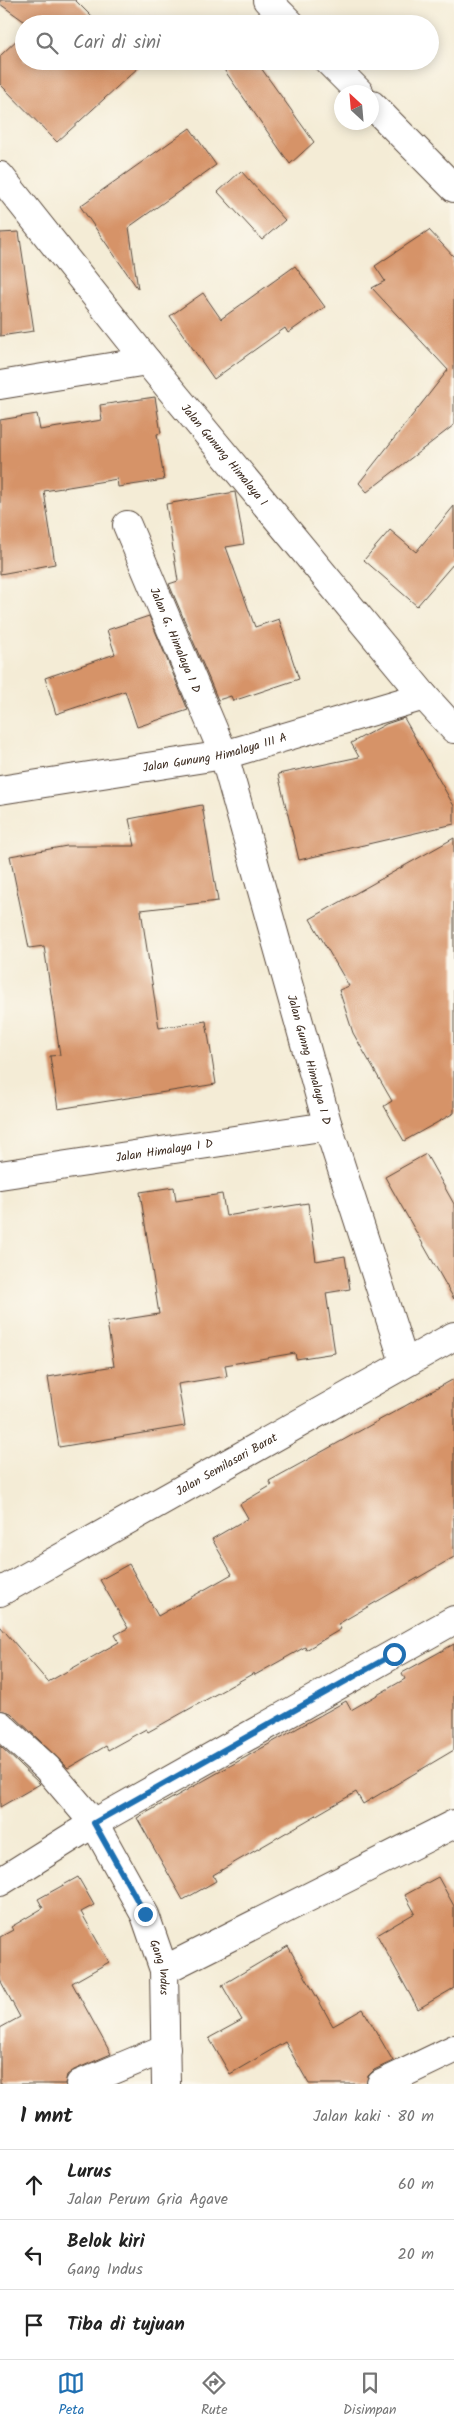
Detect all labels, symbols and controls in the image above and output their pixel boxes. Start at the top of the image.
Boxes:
search box [15,15,439,70]
text: Cari di sini [73,28,161,58]
icon: search [33,29,61,57]
north arrow [334,85,379,130]
street label: Jalan Gunung Himalaya I [176,400,272,511]
street label: Jalan G. Himalaya I D [144,585,206,696]
street label: Jalan Gunung Himalaya III A [141,728,289,778]
street label: Jalan Gunng Himalaya I D [282,992,336,1127]
street label: Jalan Himalaya I D [114,1134,214,1168]
street label: Jalan Semilasari Barat [172,1428,281,1501]
route start [383,1643,406,1666]
route end [134,1903,157,1926]
street label: Gang Indus [144,1937,173,1995]
text: 1 mnt [20,2100,73,2133]
text: Jalan kaki · 80 m [313,2104,434,2129]
text: Lurus [67,2157,112,2187]
icon: ahead [20,2171,48,2199]
text: 60 m [398,2172,434,2197]
text: Jalan Perum Gria Agave [67,2187,228,2212]
text: Belok kiri [67,2227,145,2257]
icon: left [20,2241,48,2269]
text: 20 m [398,2242,434,2267]
text: Gang Indus [67,2257,143,2282]
text: Tiba di tujuan [67,2310,185,2340]
icon: arrive [20,2311,48,2339]
tab: Peta [57,2369,85,2421]
tab: Rute [200,2369,228,2421]
tab: Disimpan [343,2369,397,2421]

